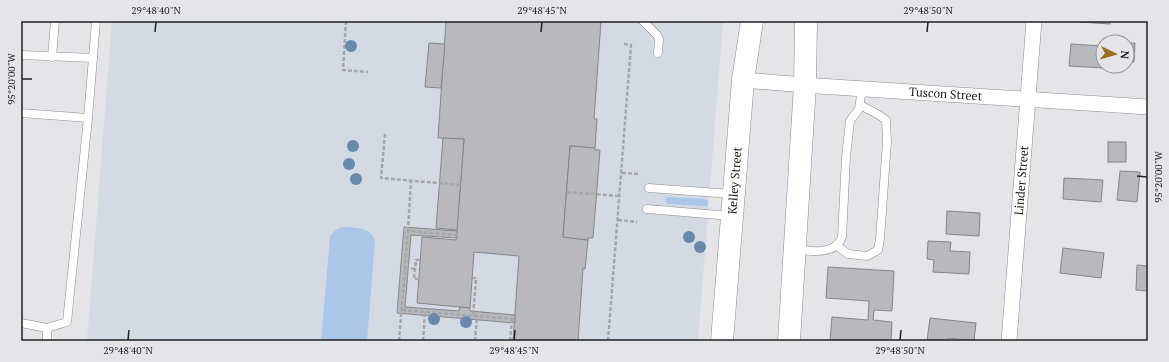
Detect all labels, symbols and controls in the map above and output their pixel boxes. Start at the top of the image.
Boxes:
text: 29°48'40"N [131,4,181,17]
text: 29°48'45"N [517,4,567,17]
text: 29°48'50"N [903,4,953,17]
north arrow [1095,34,1135,74]
text: N [1118,50,1132,60]
text: 95°20'00"W [5,53,18,105]
street label: Tuscon Street [908,84,983,103]
street label: Linder Street [1011,145,1031,216]
street label: Kelley Street [724,146,745,215]
text: 95°20'00"W [1152,151,1165,203]
text: 29°48'40"N [103,344,153,357]
text: 29°48'45"N [489,344,539,357]
text: 29°48'50"N [875,344,925,357]

